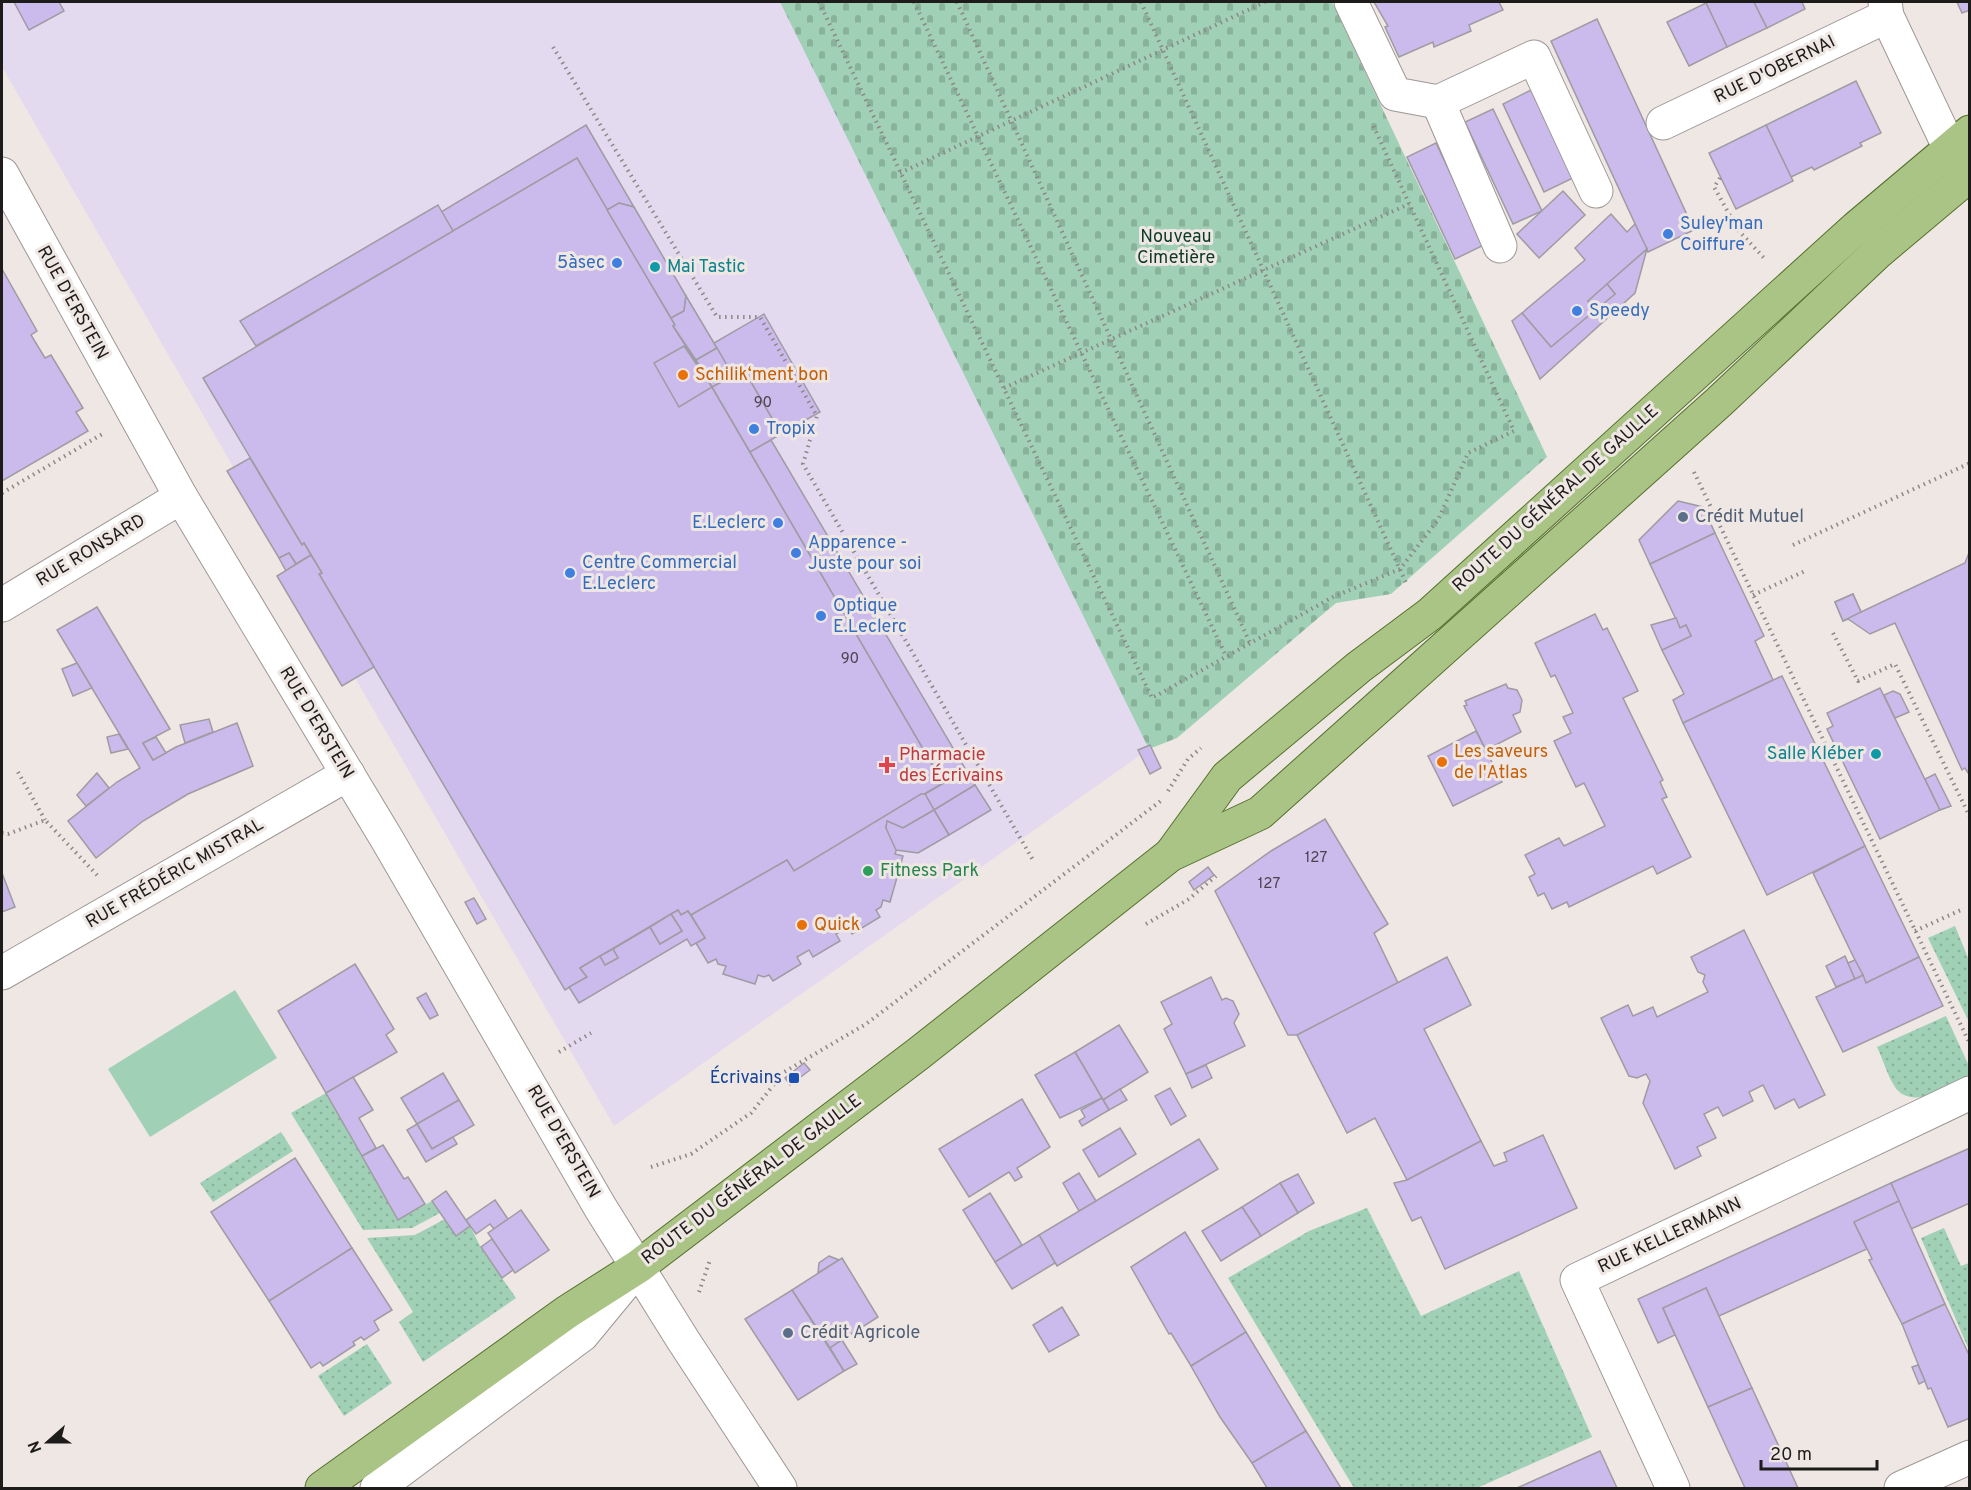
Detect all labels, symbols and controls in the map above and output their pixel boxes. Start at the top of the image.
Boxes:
street label: RUE D'OBERNAI [1711,31,1839,109]
place label: Suley'man Coiffure [1680,213,1764,257]
park label: Nouveau Cimetière [1137,226,1215,270]
marker: Suley'man Coiffure [1661,227,1675,241]
street label: RUE D'ERSTEIN [31,242,113,364]
place label: 5àsec [557,252,605,275]
marker: 5àsec [610,256,624,270]
place label: Mai Tastic [667,256,746,279]
marker: Mai Tastic [648,260,662,274]
place label: Speedy [1589,300,1650,323]
marker: Speedy [1570,304,1584,318]
place label: Schilik‘ment bon [695,364,828,387]
marker: Schilik‘ment bon [676,368,690,382]
house number: 90 [754,394,772,413]
street label: ROUTE DU GÉNÉRAL DE GAULLE [1447,399,1664,598]
place label: Tropix [766,418,815,441]
marker: Tropix [747,422,761,436]
place label: Crédit Mutuel [1695,506,1804,529]
street label: RUE RONSARD [32,509,150,593]
marker: Crédit Mutuel [1676,510,1690,524]
place label: E.Leclerc [692,512,766,535]
marker: E.Leclerc [771,516,785,530]
place label: Apparence - Juste pour soi [808,532,922,576]
marker: Apparence - Juste pour soi [789,546,803,560]
place label: Centre Commercial E.Leclerc [582,552,737,596]
marker: Centre Commercial E.Leclerc [563,566,577,580]
place label: Optique E.Leclerc [833,595,907,639]
marker: Optique E.Leclerc [814,609,828,623]
house number: 90 [841,650,859,669]
street label: RUE D'ERSTEIN [273,663,359,783]
place label: Les saveurs de l'Atlas [1454,741,1548,785]
place label: Salle Kléber [1767,743,1864,766]
place label: Pharmacie des Écrivains [899,744,1003,788]
marker: Salle Kléber [1869,747,1883,761]
marker: Les saveurs de l'Atlas [1435,755,1449,769]
marker: Pharmacie des Écrivains [880,758,894,772]
street label: RUE FRÉDÉRIC MISTRAL [81,812,268,934]
house number: 127 [1305,849,1327,868]
place label: Fitness Park [880,860,979,883]
marker: Fitness Park [861,864,875,878]
house number: 127 [1258,875,1280,894]
place label: Quick [814,914,860,937]
marker: Quick [795,918,809,932]
place label: Écrivains [710,1065,782,1090]
marker: Écrivains [787,1071,801,1085]
street label: RUE D'ERSTEIN [521,1081,605,1203]
street label: ROUTE DU GÉNÉRAL DE GAULLE [636,1088,867,1270]
street label: RUE KELLERMANN [1595,1193,1745,1279]
place label: Crédit Agricole [800,1322,920,1345]
marker: Crédit Agricole [781,1326,795,1340]
north arrow [18,1412,78,1472]
scale bar [1761,1433,1876,1471]
text: N [24,1438,47,1456]
text: 20 m [1770,1444,1812,1467]

